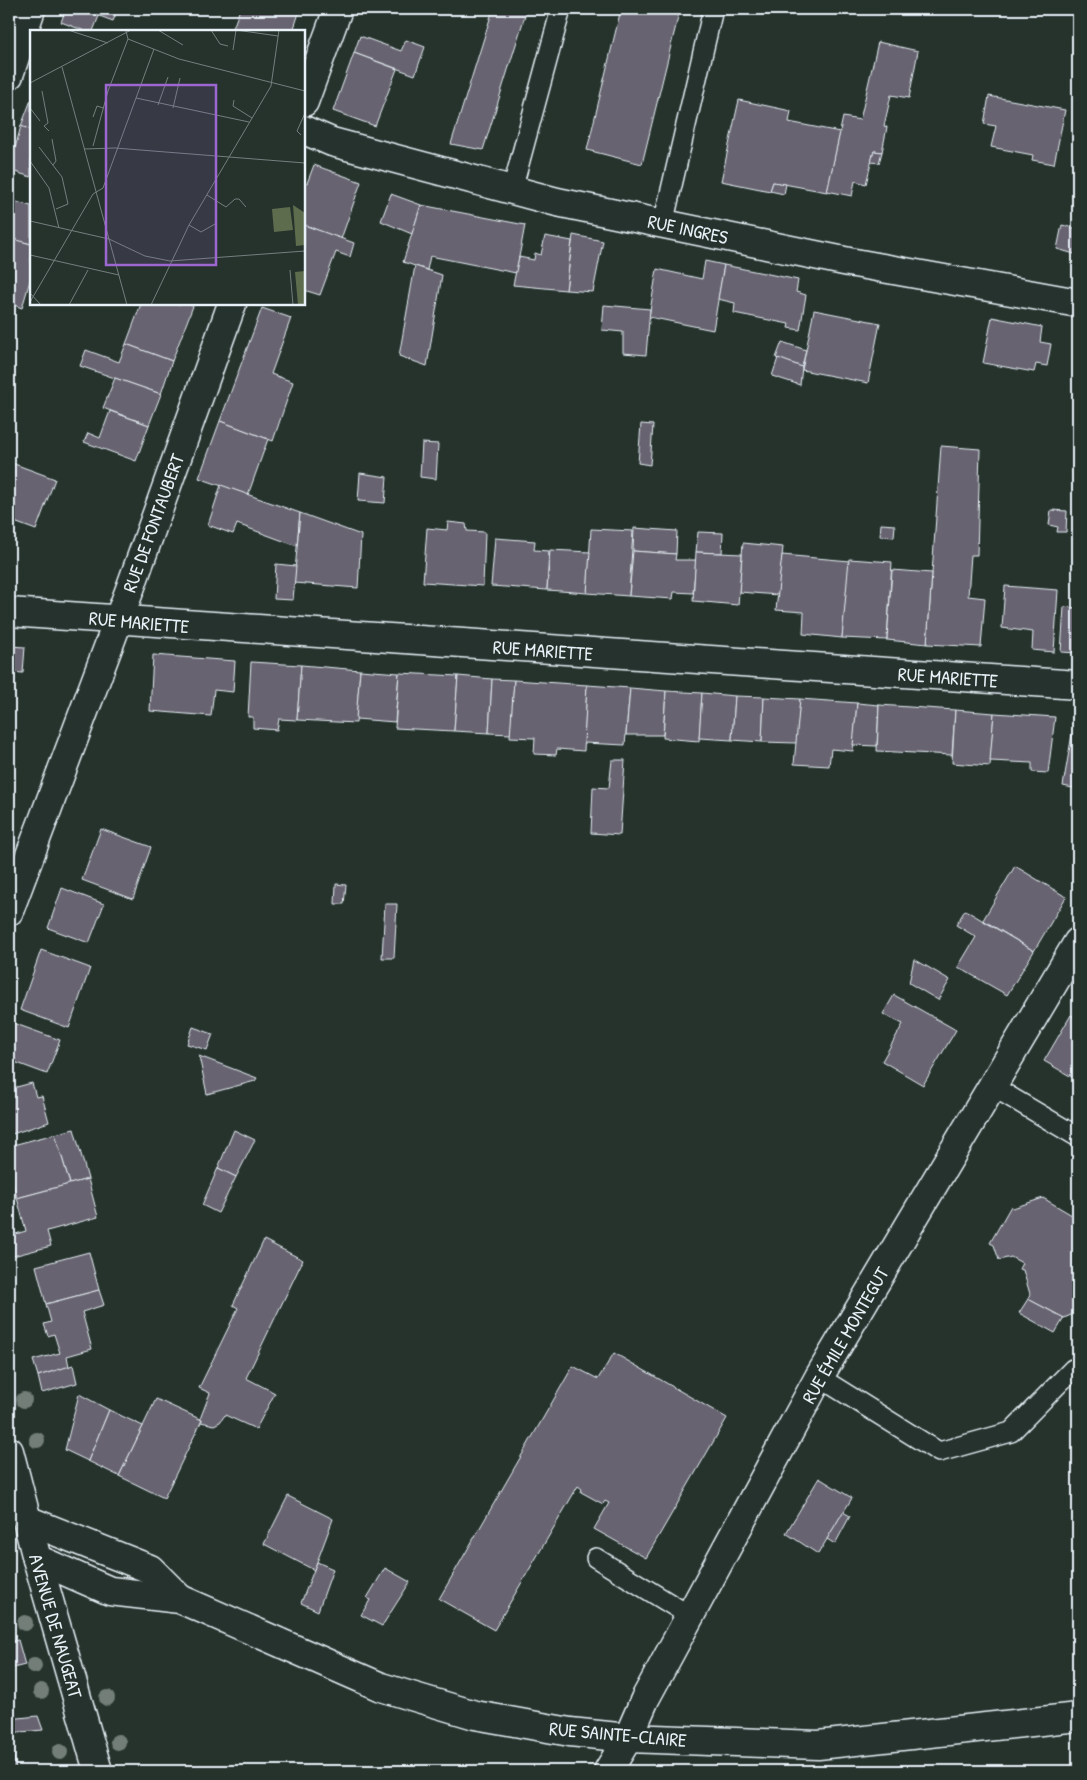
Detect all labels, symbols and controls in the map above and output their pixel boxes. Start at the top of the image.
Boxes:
inset map [30,30,305,305]
street label: RUE INGRES [646,208,731,250]
street label: RUE DE FONTAUBERT [116,449,190,596]
street label: RUE MARIETTE [88,605,191,639]
street label: RUE MARIETTE [492,634,594,667]
street label: RUE MARIETTE [897,661,999,694]
street label: RUE ÉMILE MONTEGUT [795,1261,895,1408]
street label: AVENUE DE NAUGEAT [23,1551,89,1702]
street label: RUE SAINTE-CLAIRE [548,1715,688,1753]

